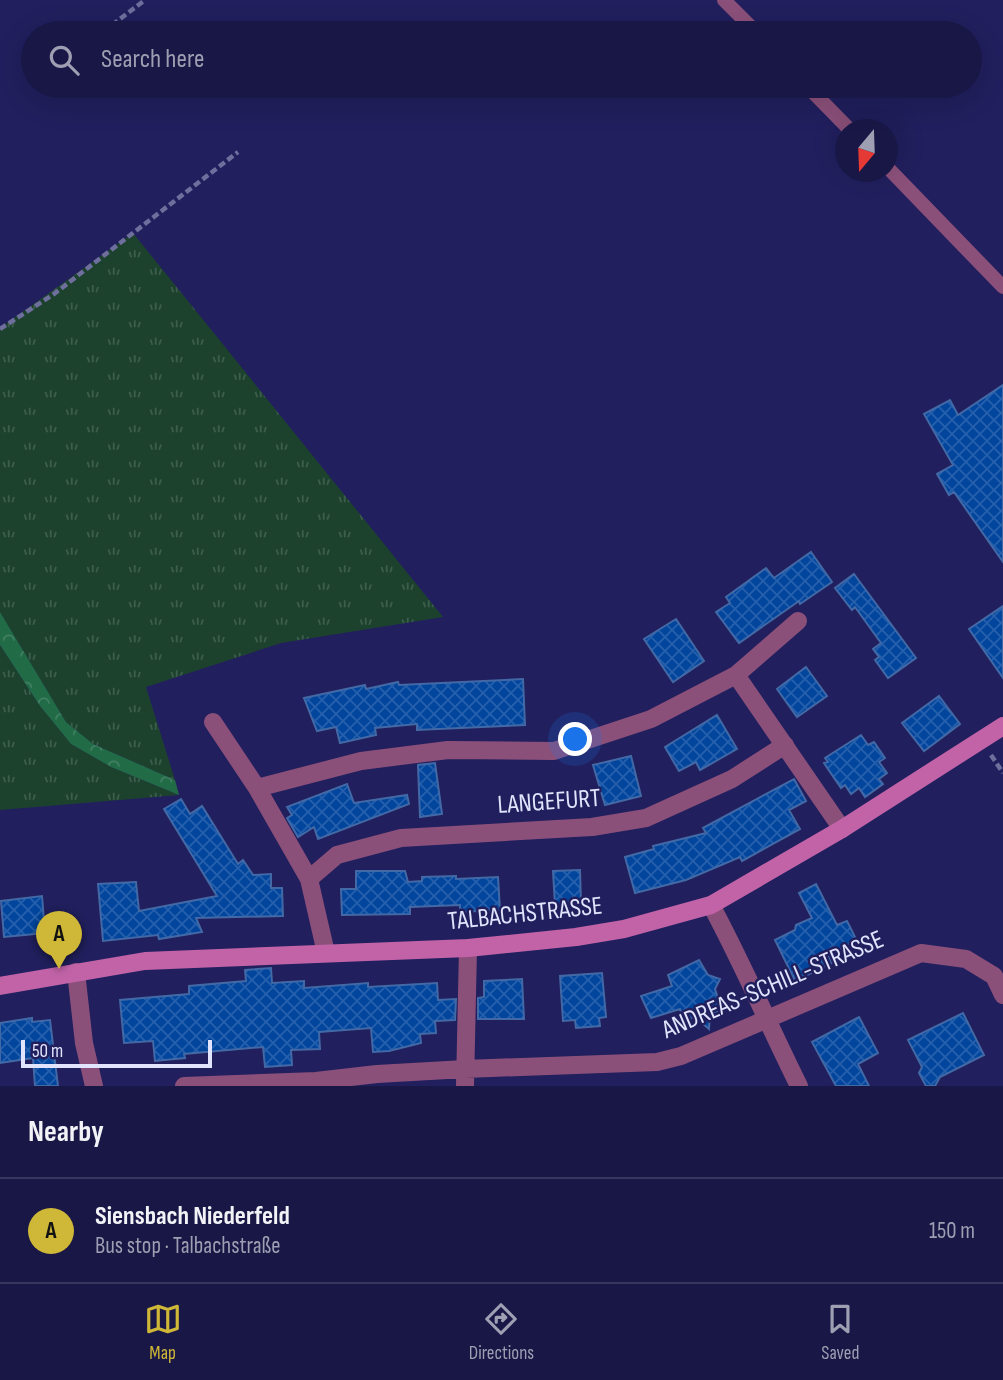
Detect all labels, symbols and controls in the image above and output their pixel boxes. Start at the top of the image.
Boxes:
search box [21,21,982,98]
icon: search [45,41,83,79]
text: Search here [101,44,204,75]
north arrow [835,119,898,182]
your location [558,722,592,756]
street label: LANGEFURT [496,783,602,821]
street label: TALBACHSTRASSE [446,890,604,938]
pin: A [36,911,82,969]
street label: ANDREAS-SCHILL-STRASSE [656,924,889,1046]
scale bar [21,1037,212,1069]
text: 50 m [32,1040,63,1063]
text: Nearby [28,1114,104,1150]
text: Siensbach Niederfeld [95,1201,290,1232]
text: A [46,1217,56,1245]
text: 150 m [929,1217,975,1245]
text: Bus stop · Talbachstraße [95,1232,280,1260]
tab: Map [144,1300,182,1365]
tab: Directions [469,1300,534,1365]
tab: Saved [821,1300,859,1365]

